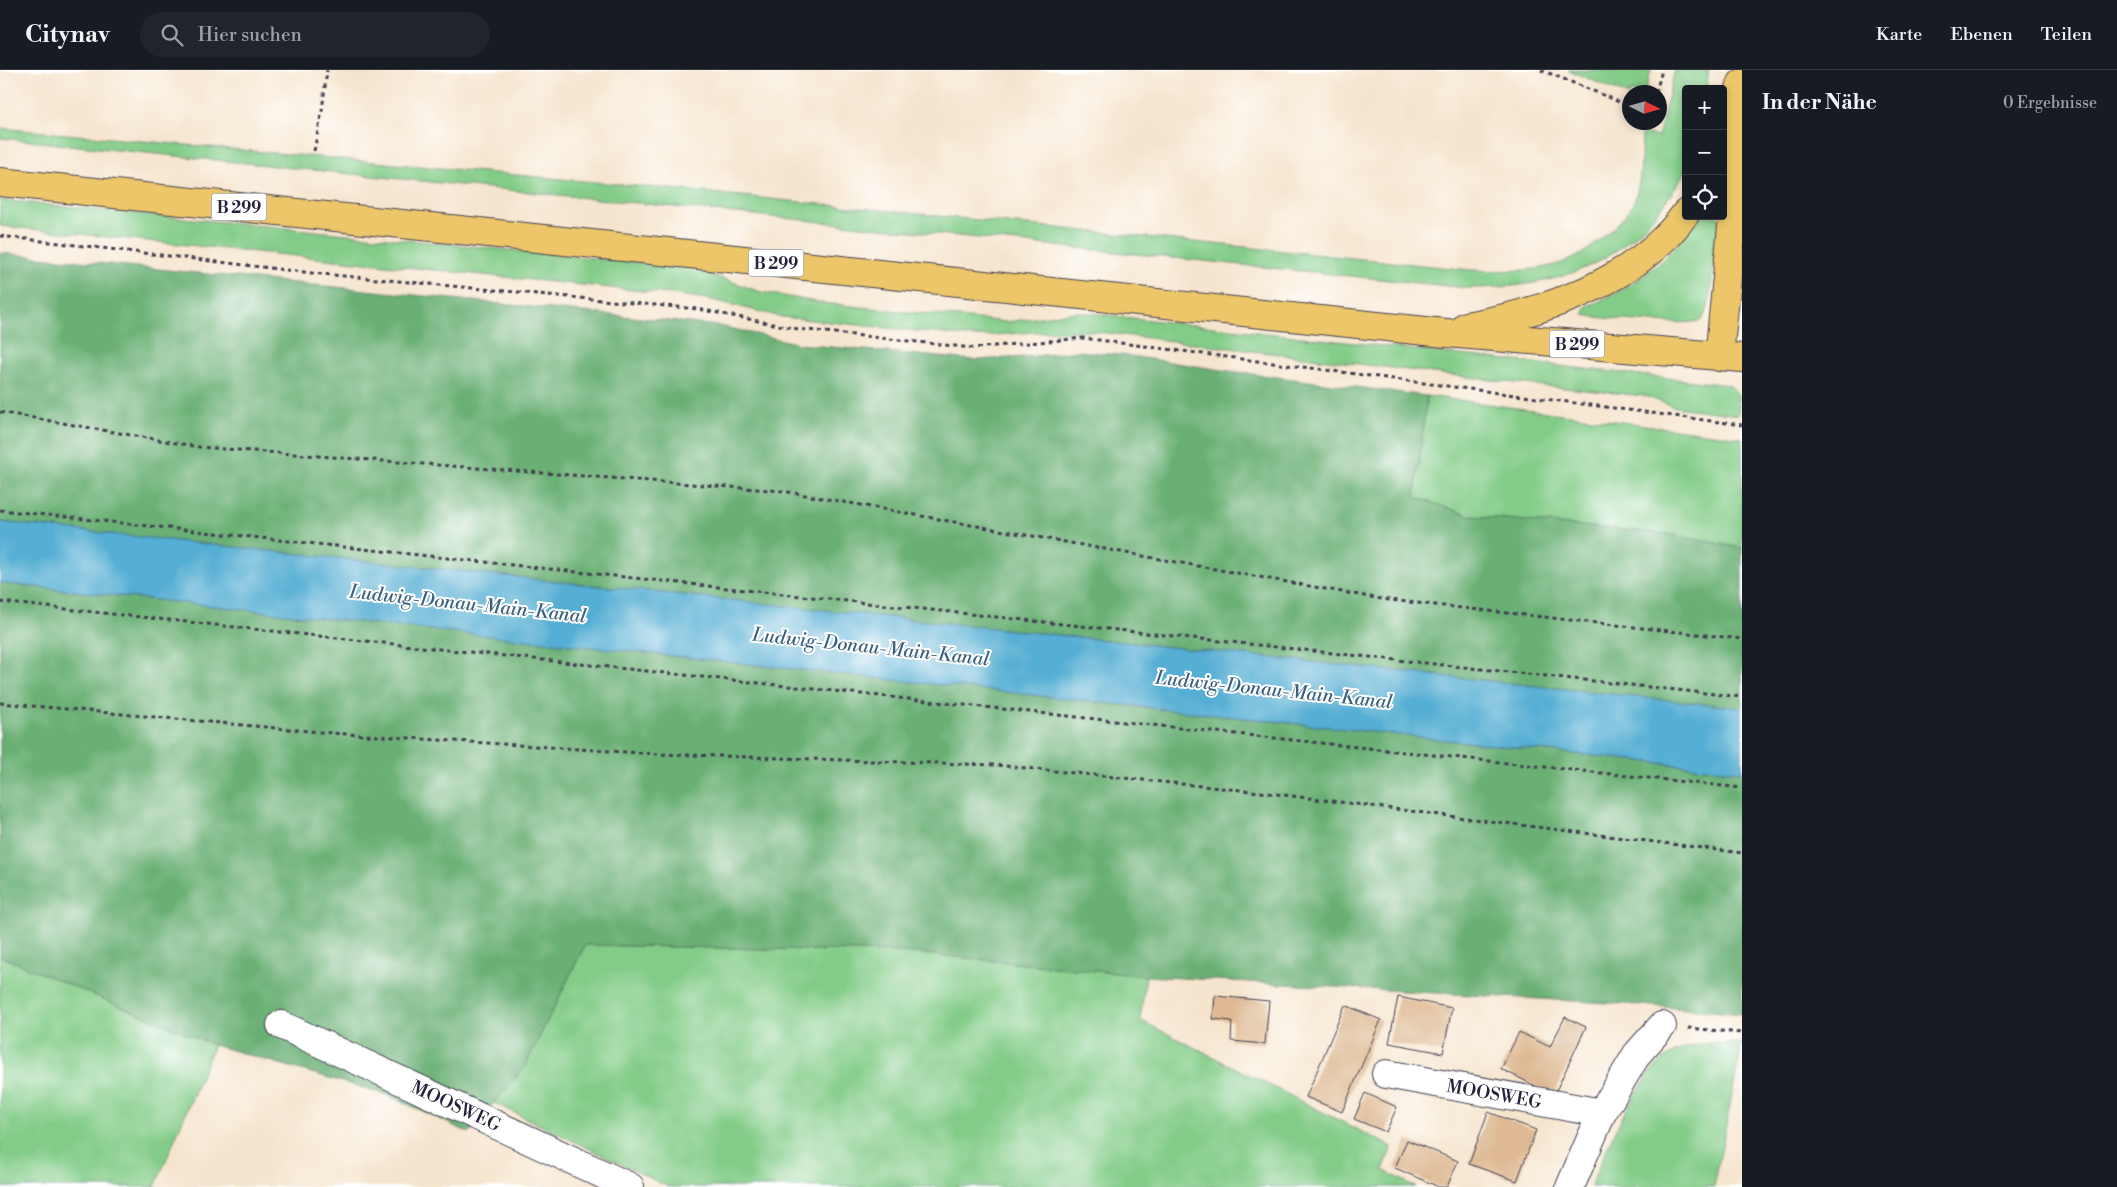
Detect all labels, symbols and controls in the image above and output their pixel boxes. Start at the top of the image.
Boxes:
search box [140,12,490,57]
text: Citynav [25,20,110,50]
icon: search [158,21,186,49]
text: Hier suchen [198,23,302,47]
text: Karte [1876,23,1922,46]
text: Ebenen [1950,23,2013,46]
text: Teilen [2041,23,2092,46]
north arrow [1622,85,1667,130]
map controls [1682,85,1727,220]
button: + [1682,85,1727,130]
text: In der Nähe [1762,90,1877,116]
text: 0 Ergebnisse [2003,93,2097,113]
button: − [1682,130,1727,175]
button: locate [1682,175,1727,220]
road number: B 299 [212,194,266,220]
road number: B 299 [748,250,804,277]
road number: B 299 [1550,330,1604,358]
water label: Ludwig-Donau-Main-Kanal [347,580,587,628]
water label: Ludwig-Donau-Main-Kanal [750,623,990,671]
water label: Ludwig-Donau-Main-Kanal [1153,666,1393,714]
street label: MOOSWEG [1445,1075,1544,1114]
street label: MOOSWEG [407,1076,505,1137]

